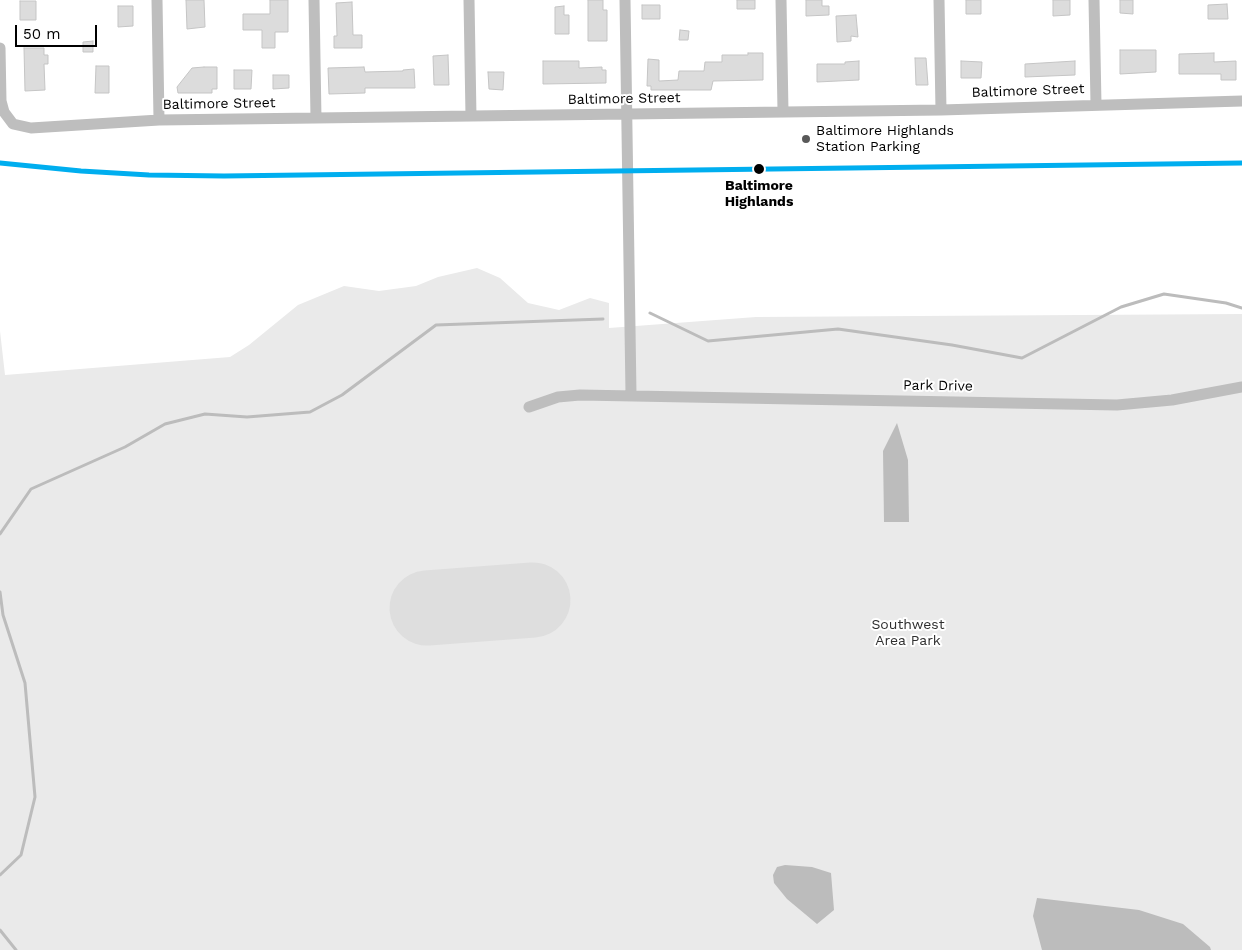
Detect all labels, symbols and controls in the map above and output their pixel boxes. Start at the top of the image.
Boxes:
scale bar [18,15,100,47]
text: 50 m [23,25,60,43]
street label: Baltimore Street [971,81,1085,101]
street label: Baltimore Street [567,90,681,108]
street label: Baltimore Street [162,95,276,113]
place label: Baltimore Highlands Station Parking [816,123,954,156]
marker: Baltimore Highlands Station Parking [800,133,812,145]
marker: Baltimore Highlands [752,162,766,176]
place label: Baltimore Highlands [725,178,793,210]
street label: Park Drive [903,377,973,395]
park label: Southwest Area Park [871,617,945,650]

